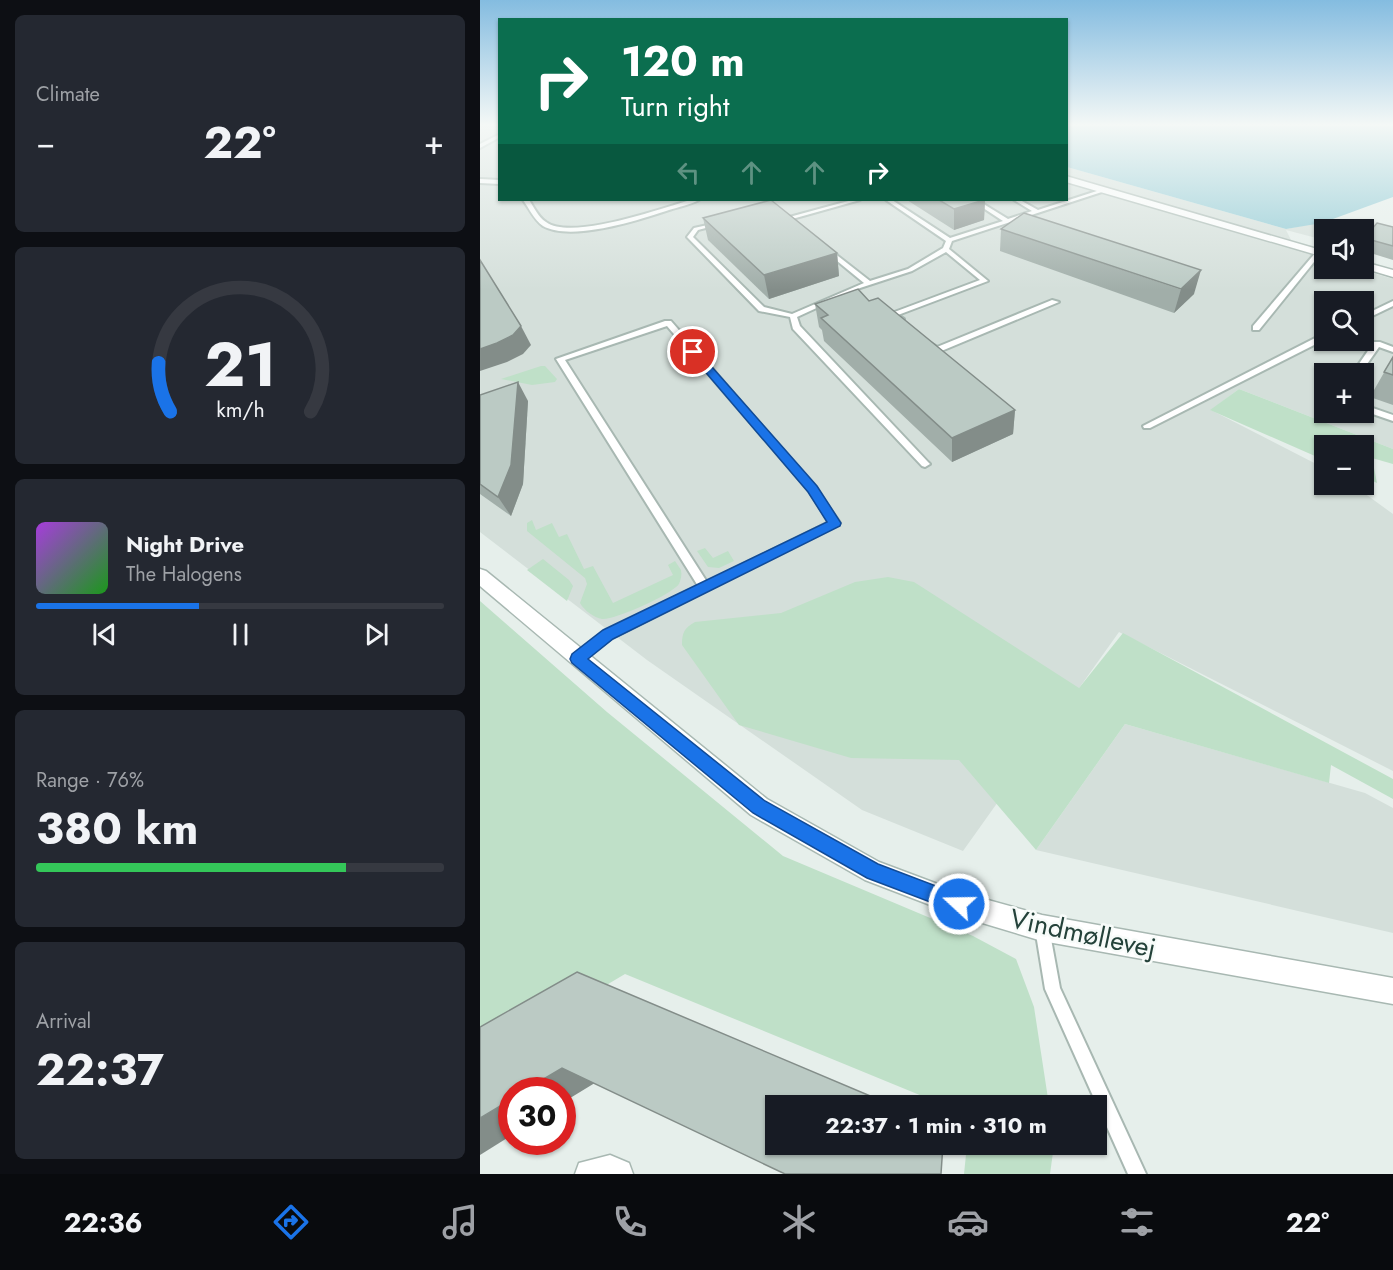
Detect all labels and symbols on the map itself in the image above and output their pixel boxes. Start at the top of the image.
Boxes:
pin [667,326,718,377]
position arrow [927,872,991,936]
street label: Vindmøllevej [1006,899,1160,967]
speed limit sign: 30 [498,1077,576,1155]

